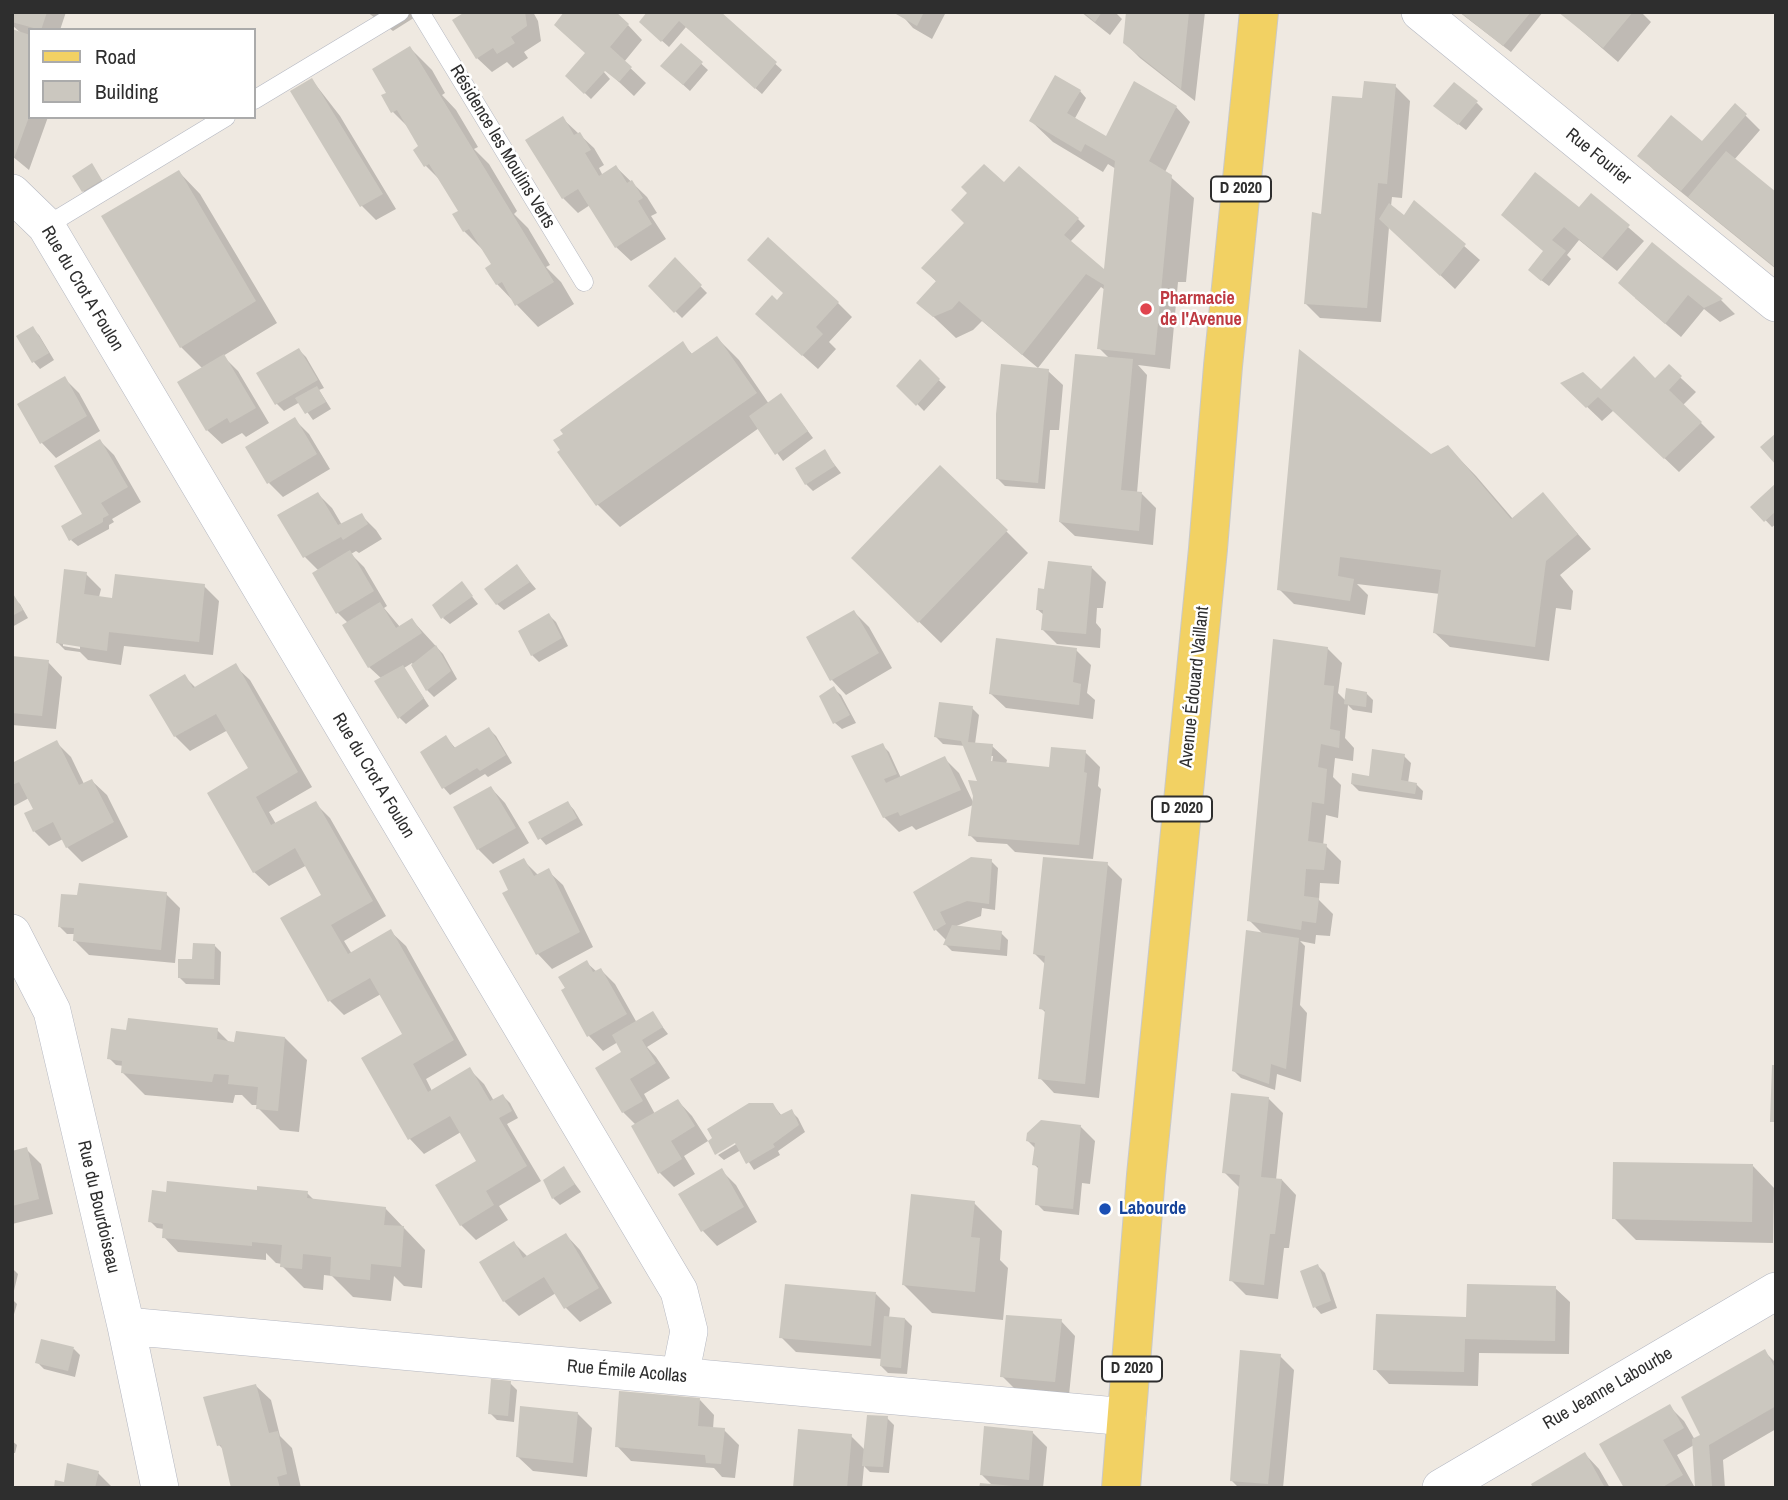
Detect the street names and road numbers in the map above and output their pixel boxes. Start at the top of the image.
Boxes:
street label: Résidence les Moulins Verts [445,61,559,233]
street label: Rue Fourier [1561,124,1635,190]
road number: D 2020 [1211,176,1271,202]
street label: Rue du Crot A Foulon [36,223,128,355]
street label: Avenue Édouard Vaillant [1176,605,1214,769]
street label: Rue du Crot A Foulon [327,710,419,842]
road number: D 2020 [1152,796,1212,822]
street label: Rue du Bourdoiseau [72,1139,124,1275]
street label: Rue Jeanne Labourbe [1539,1343,1677,1435]
street label: Rue Émile Acollas [566,1356,688,1388]
road number: D 2020 [1102,1357,1162,1382]

